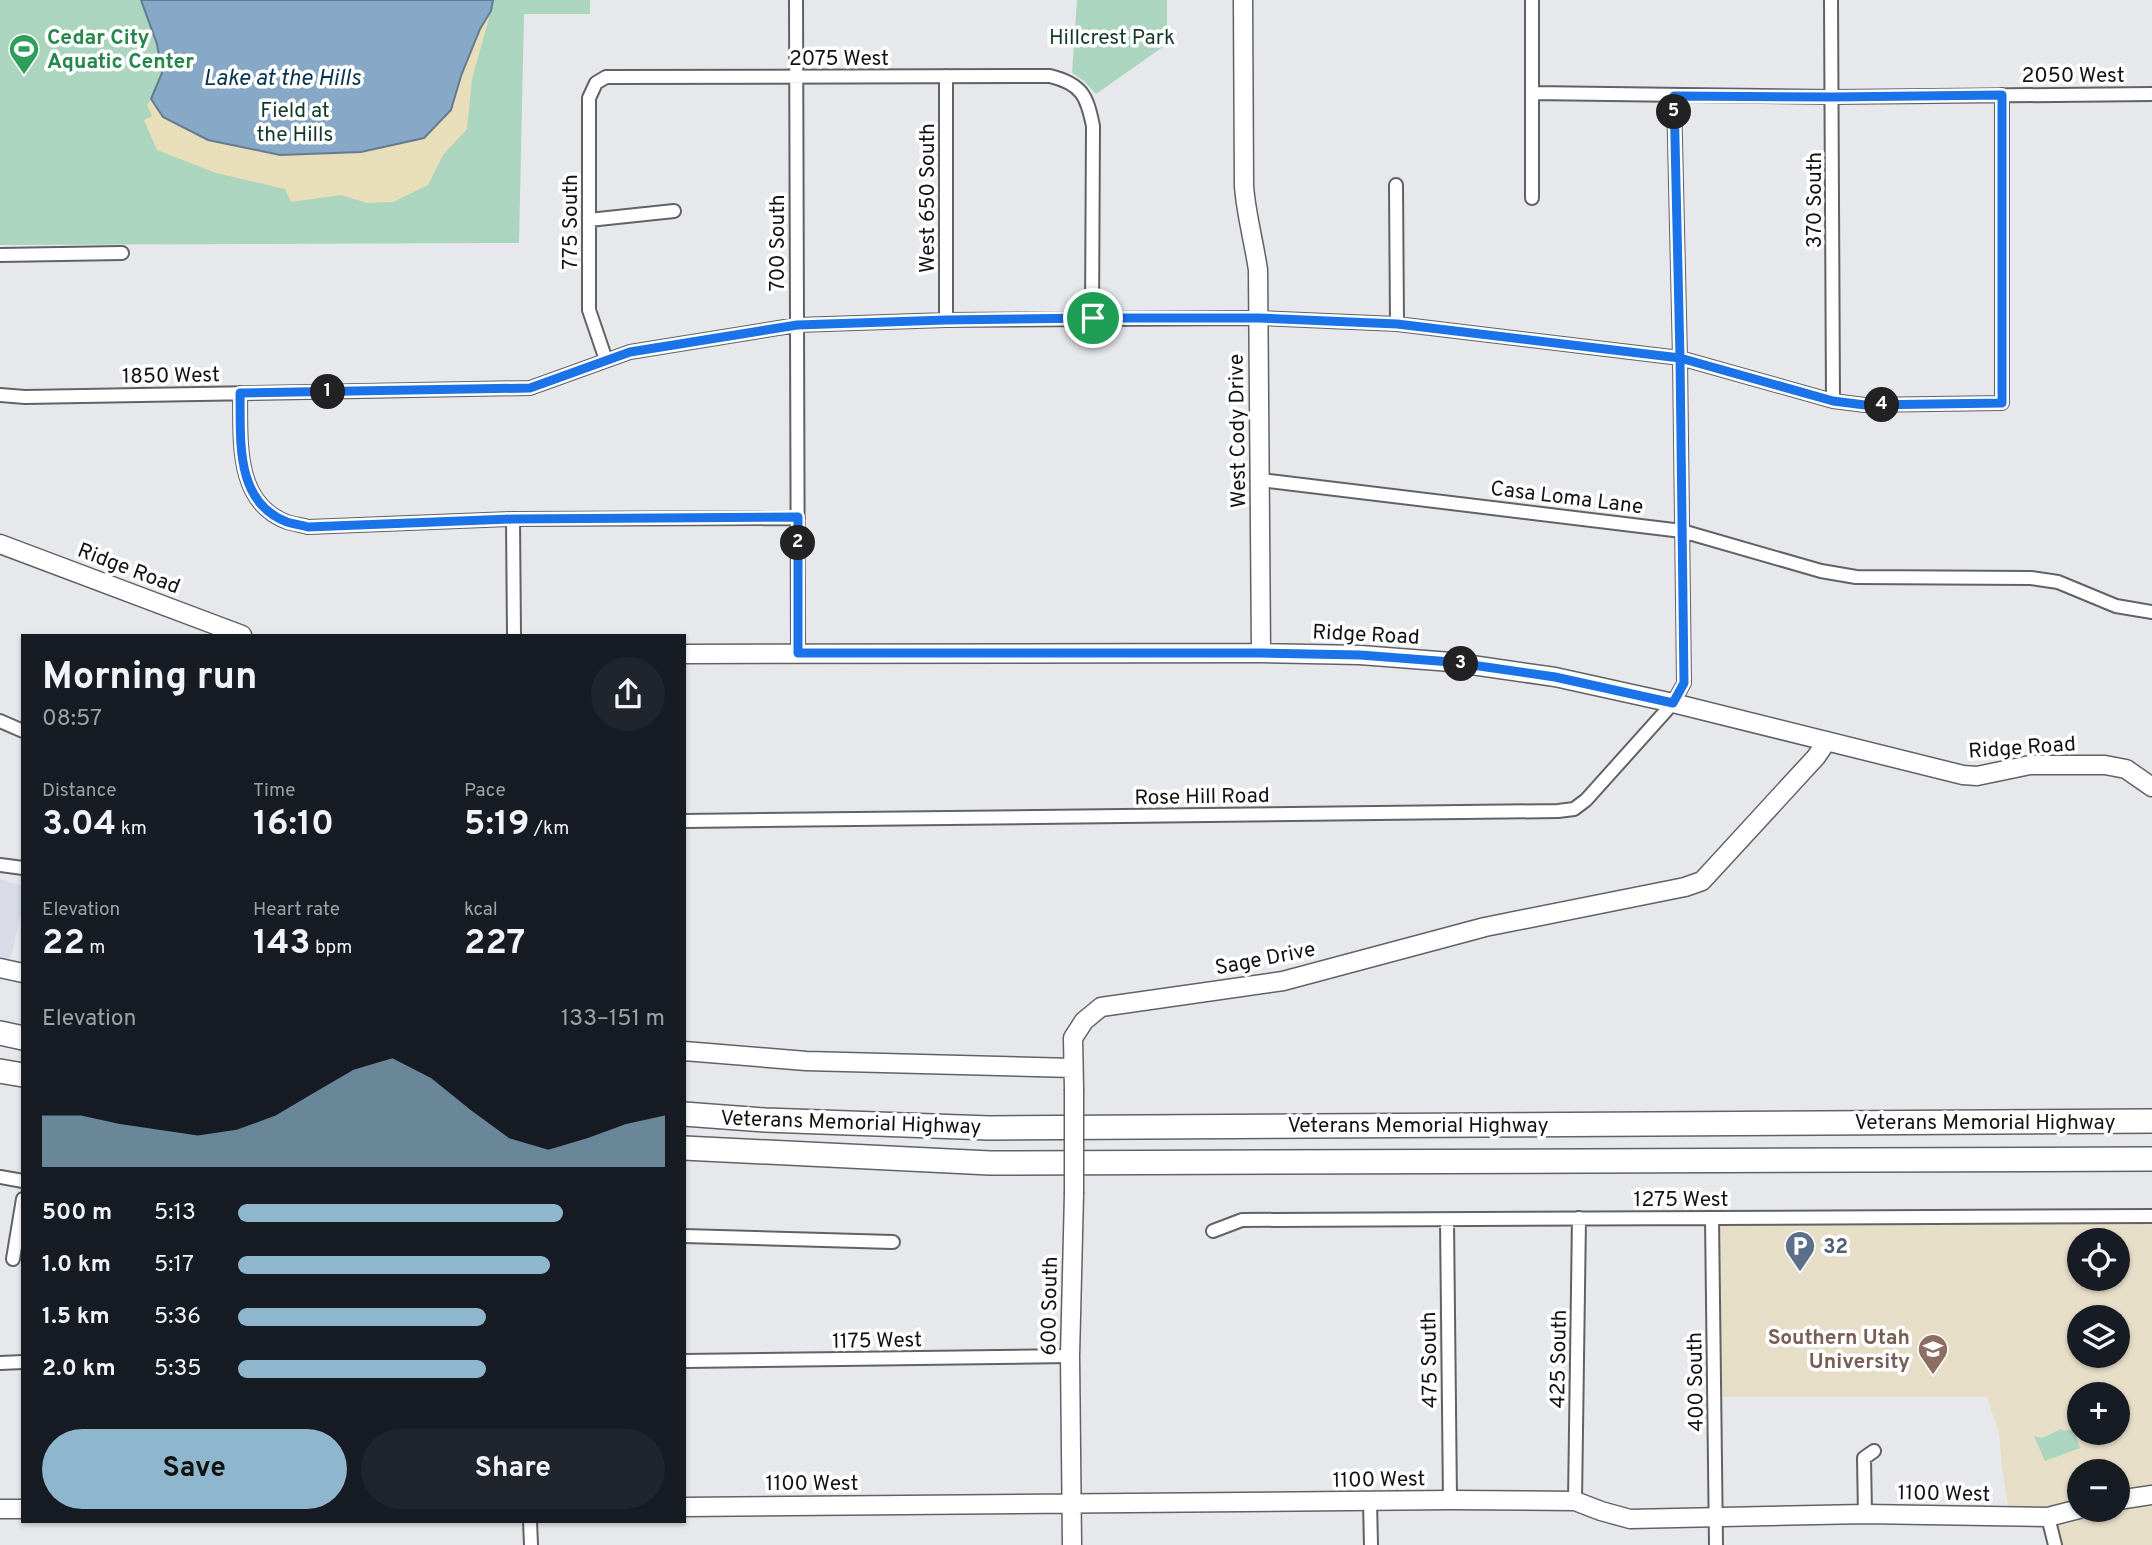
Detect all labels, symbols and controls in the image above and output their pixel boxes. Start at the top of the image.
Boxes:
place label: Cedar City Aquatic Center [47,25,194,76]
park label: Hillcrest Park [1049,25,1175,52]
sports icon: Cedar City Aquatic Center [7,32,41,76]
street label: 2075 West [789,46,889,73]
street label: 2050 West [2021,63,2125,90]
water label: Lake at the Hills [203,65,361,94]
pin: 5 [1656,94,1692,130]
park label: Field at the Hills [257,98,333,149]
text: 5 [1668,99,1679,123]
street label: West 650 South [915,123,942,273]
street label: 370 South [1802,152,1829,248]
street label: 775 South [558,174,585,270]
street label: 700 South [765,194,792,292]
pin [1063,288,1123,348]
icon: arrive [1074,299,1112,337]
street label: West Cody Drive [1224,354,1253,508]
street label: 1850 West [122,362,220,391]
pin: 1 [310,374,346,410]
text: 1 [324,379,331,403]
pin: 4 [1864,388,1899,422]
text: 4 [1875,392,1888,416]
street label: Casa Loma Lane [1489,476,1645,521]
pin: 2 [780,526,816,560]
text: 2 [792,530,803,554]
street label: Ridge Road [73,538,184,601]
street label: Ridge Road [1311,619,1420,652]
pin: 3 [1444,646,1478,682]
text: 3 [1455,651,1466,675]
text: Morning run [42,654,258,703]
button: share [591,657,665,731]
text: 08:57 [42,705,102,734]
street label: Ridge Road [1967,731,2077,766]
text: Distance [42,779,117,803]
text: Time [253,779,296,803]
text: Pace [464,779,506,803]
street label: Rose Hill Road [1134,783,1270,812]
text: 3.04 [42,803,116,847]
text: 16:10 [253,803,334,847]
text: 5:19 [464,803,529,847]
text: km [116,817,147,841]
text: /km [529,817,569,841]
text: Elevation [42,898,120,922]
text: Heart rate [253,898,340,922]
text: kcal [464,898,498,922]
text: 22 [42,922,85,966]
text: 143 [253,922,311,966]
text: 227 [464,922,525,966]
text: m [85,936,105,960]
text: bpm [311,936,352,960]
street label: Sage Drive [1213,937,1318,982]
text: Elevation [42,1005,137,1034]
text: 133–151 m [561,1005,665,1034]
street label: Veterans Memorial Highway [720,1105,982,1142]
street label: Veterans Memorial Highway [1854,1110,2116,1137]
street label: Veterans Memorial Highway [1287,1113,1549,1140]
street label: 1275 West [1634,1187,1728,1214]
text: 500 m [42,1199,112,1228]
text: 5:13 [154,1199,196,1228]
map controls [2067,1228,2130,1522]
button: locate [2067,1228,2130,1291]
parking icon: 32 [1783,1229,1817,1273]
place label: 32 [1823,1234,1848,1261]
text: 1.0 km [42,1251,111,1280]
text: 5:17 [154,1251,194,1280]
street label: 600 South [1036,1256,1065,1356]
text: 1.5 km [42,1303,110,1332]
text: 5:36 [154,1303,201,1332]
button: layers [2067,1305,2130,1368]
street label: 425 South [1545,1309,1574,1409]
street label: 475 South [1416,1311,1445,1409]
place label: Southern Utah University [1768,1325,1910,1376]
street label: 1175 West [832,1327,922,1356]
street label: 400 South [1682,1332,1711,1432]
school or university icon: Southern Utah University [1916,1332,1950,1376]
text: 2.0 km [42,1355,116,1384]
text: 5:35 [154,1355,202,1384]
button: + [2067,1382,2130,1445]
button: Save [42,1429,347,1509]
button: Share [361,1429,665,1509]
button: − [2067,1459,2130,1522]
street label: 1100 West [1332,1466,1426,1495]
street label: 1100 West [766,1471,858,1498]
street label: 1100 West [1897,1480,1991,1509]

